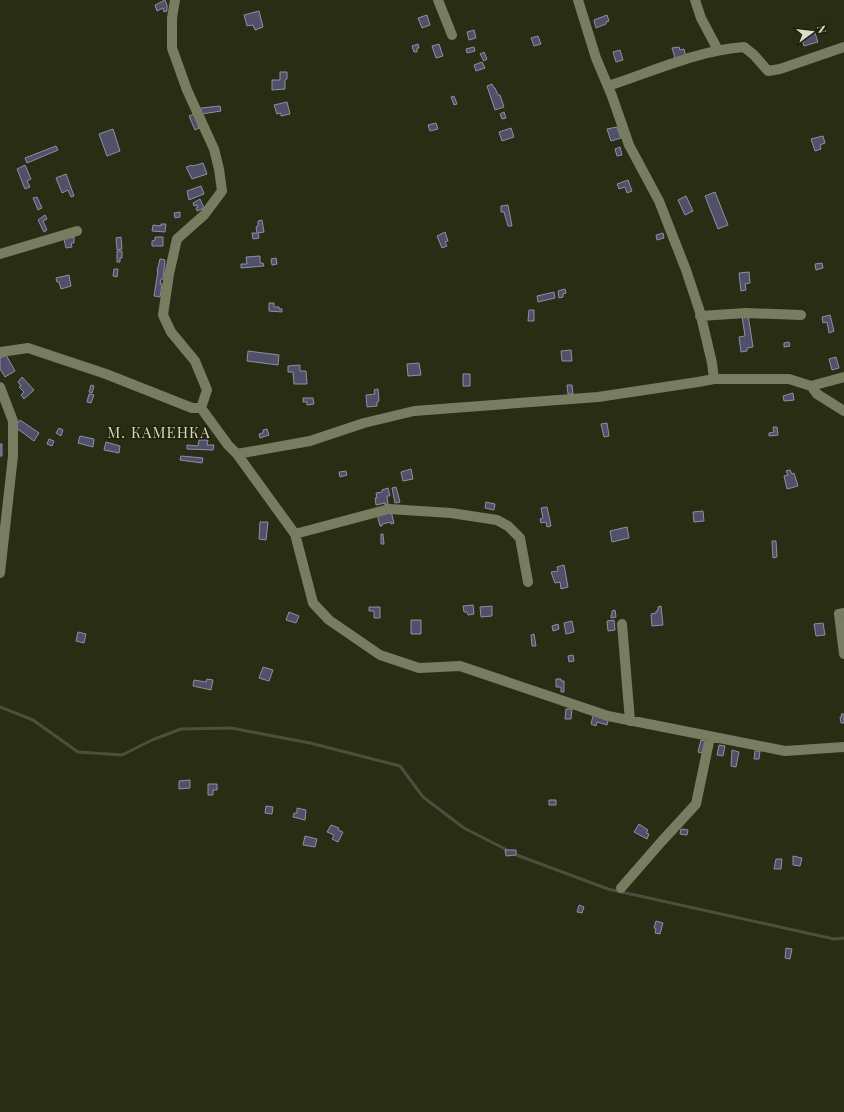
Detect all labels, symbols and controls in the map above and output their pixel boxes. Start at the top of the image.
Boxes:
north arrow [792,12,832,52]
text: N [814,24,830,35]
district label: М. КАМЕНКА [107,422,211,442]

